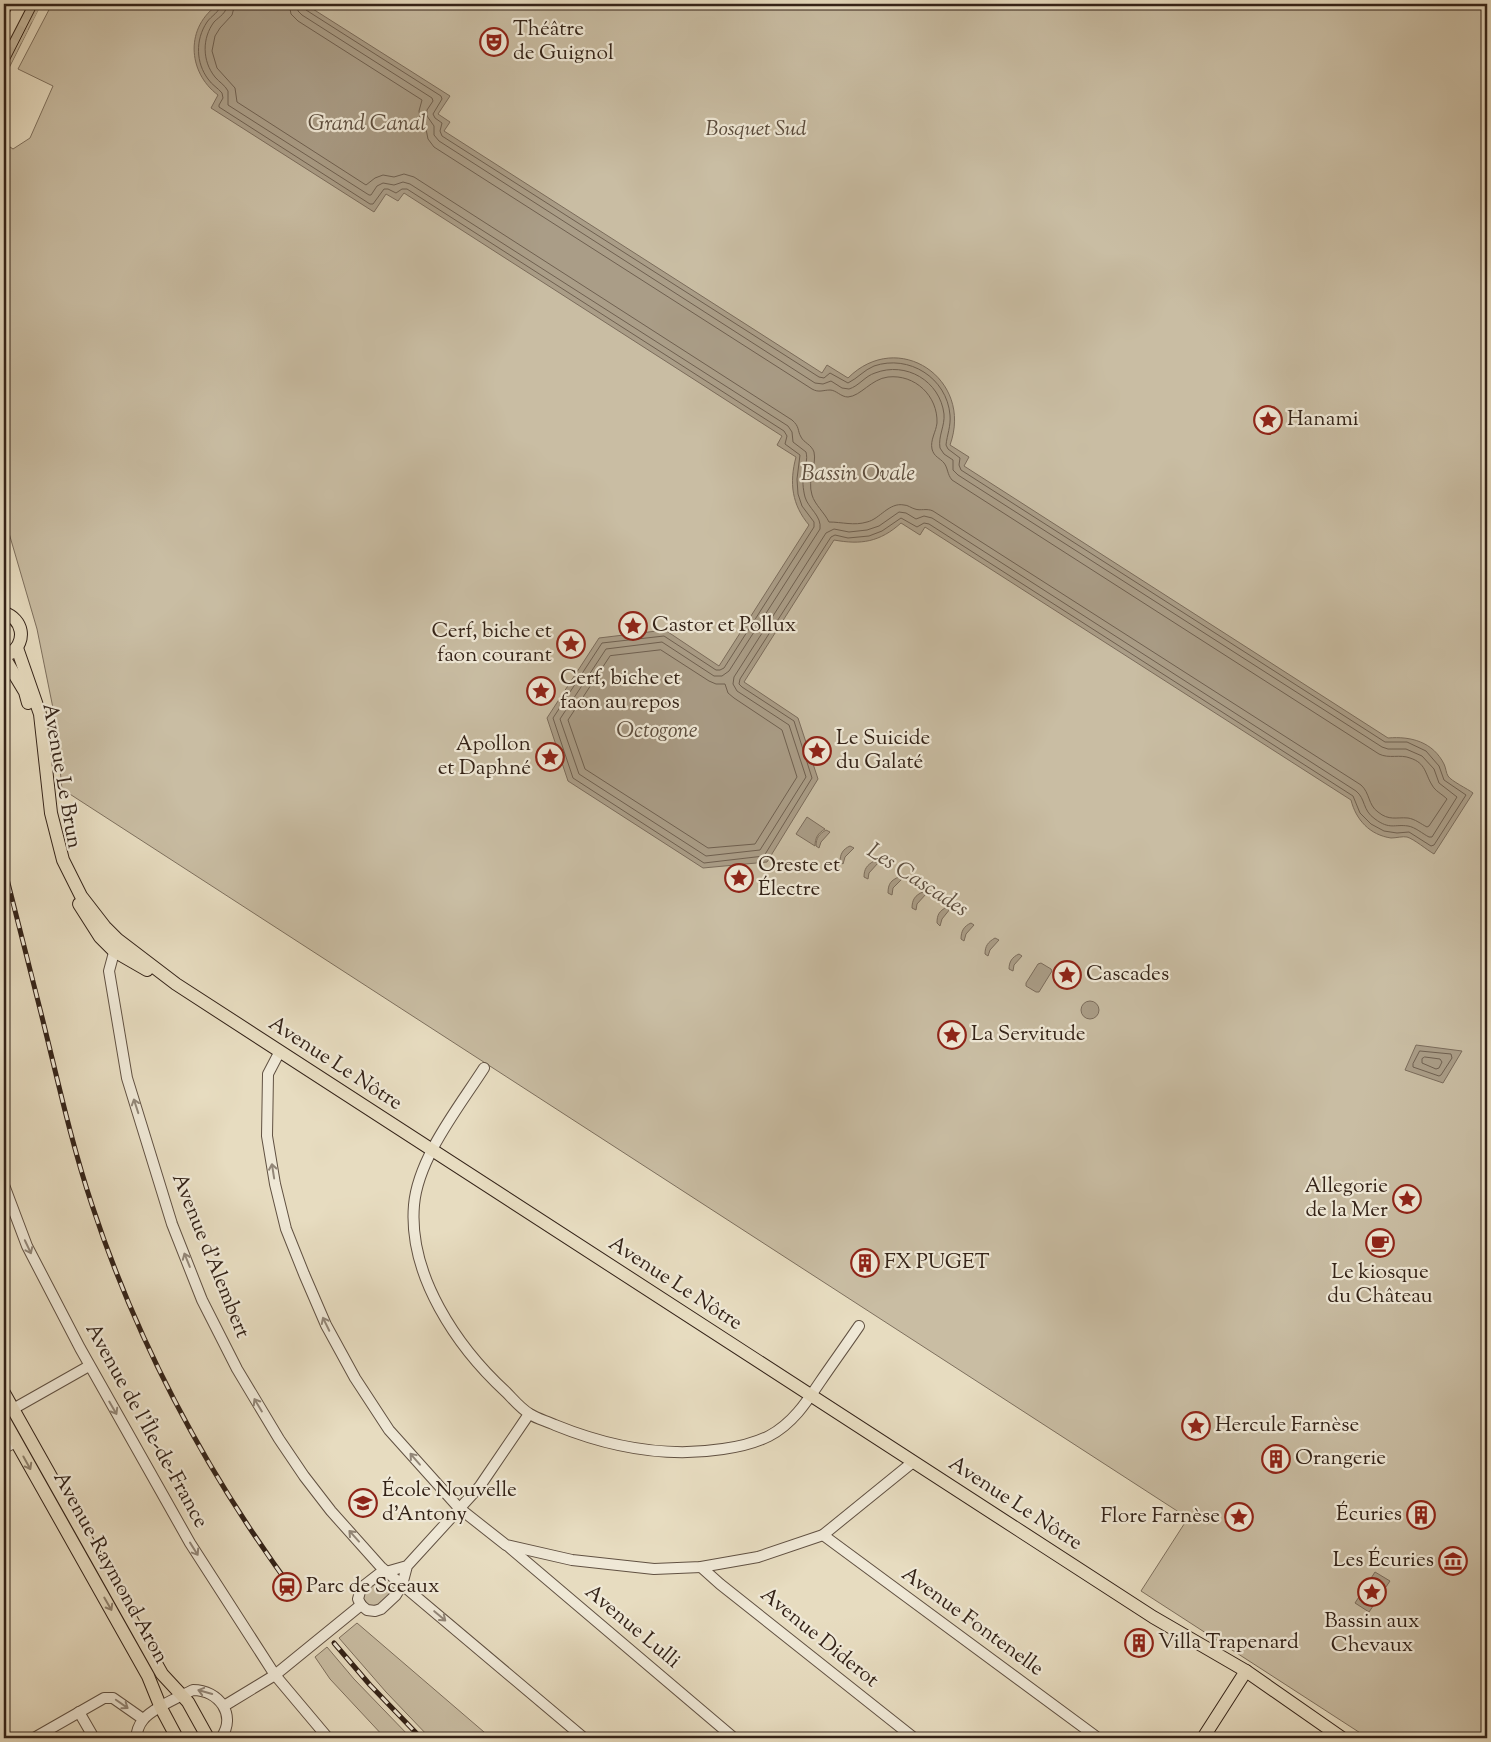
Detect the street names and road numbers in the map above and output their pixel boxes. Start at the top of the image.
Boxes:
street label: Avenue Le Brun [33,701,89,851]
street label: Avenue Le Nôtre [262,1009,408,1119]
street label: Avenue d'Alembert [163,1169,257,1343]
street label: Avenue Le Nôtre [602,1229,748,1339]
street label: Avenue de l'Île-de-France [77,1318,215,1534]
street label: Avenue Le Nôtre [942,1449,1088,1559]
street label: Avenue Raymond Aron [45,1467,175,1669]
street label: Avenue Fontenelle [894,1560,1050,1684]
street label: Avenue Lulli [578,1578,687,1676]
street label: Avenue Diderot [753,1581,885,1695]

